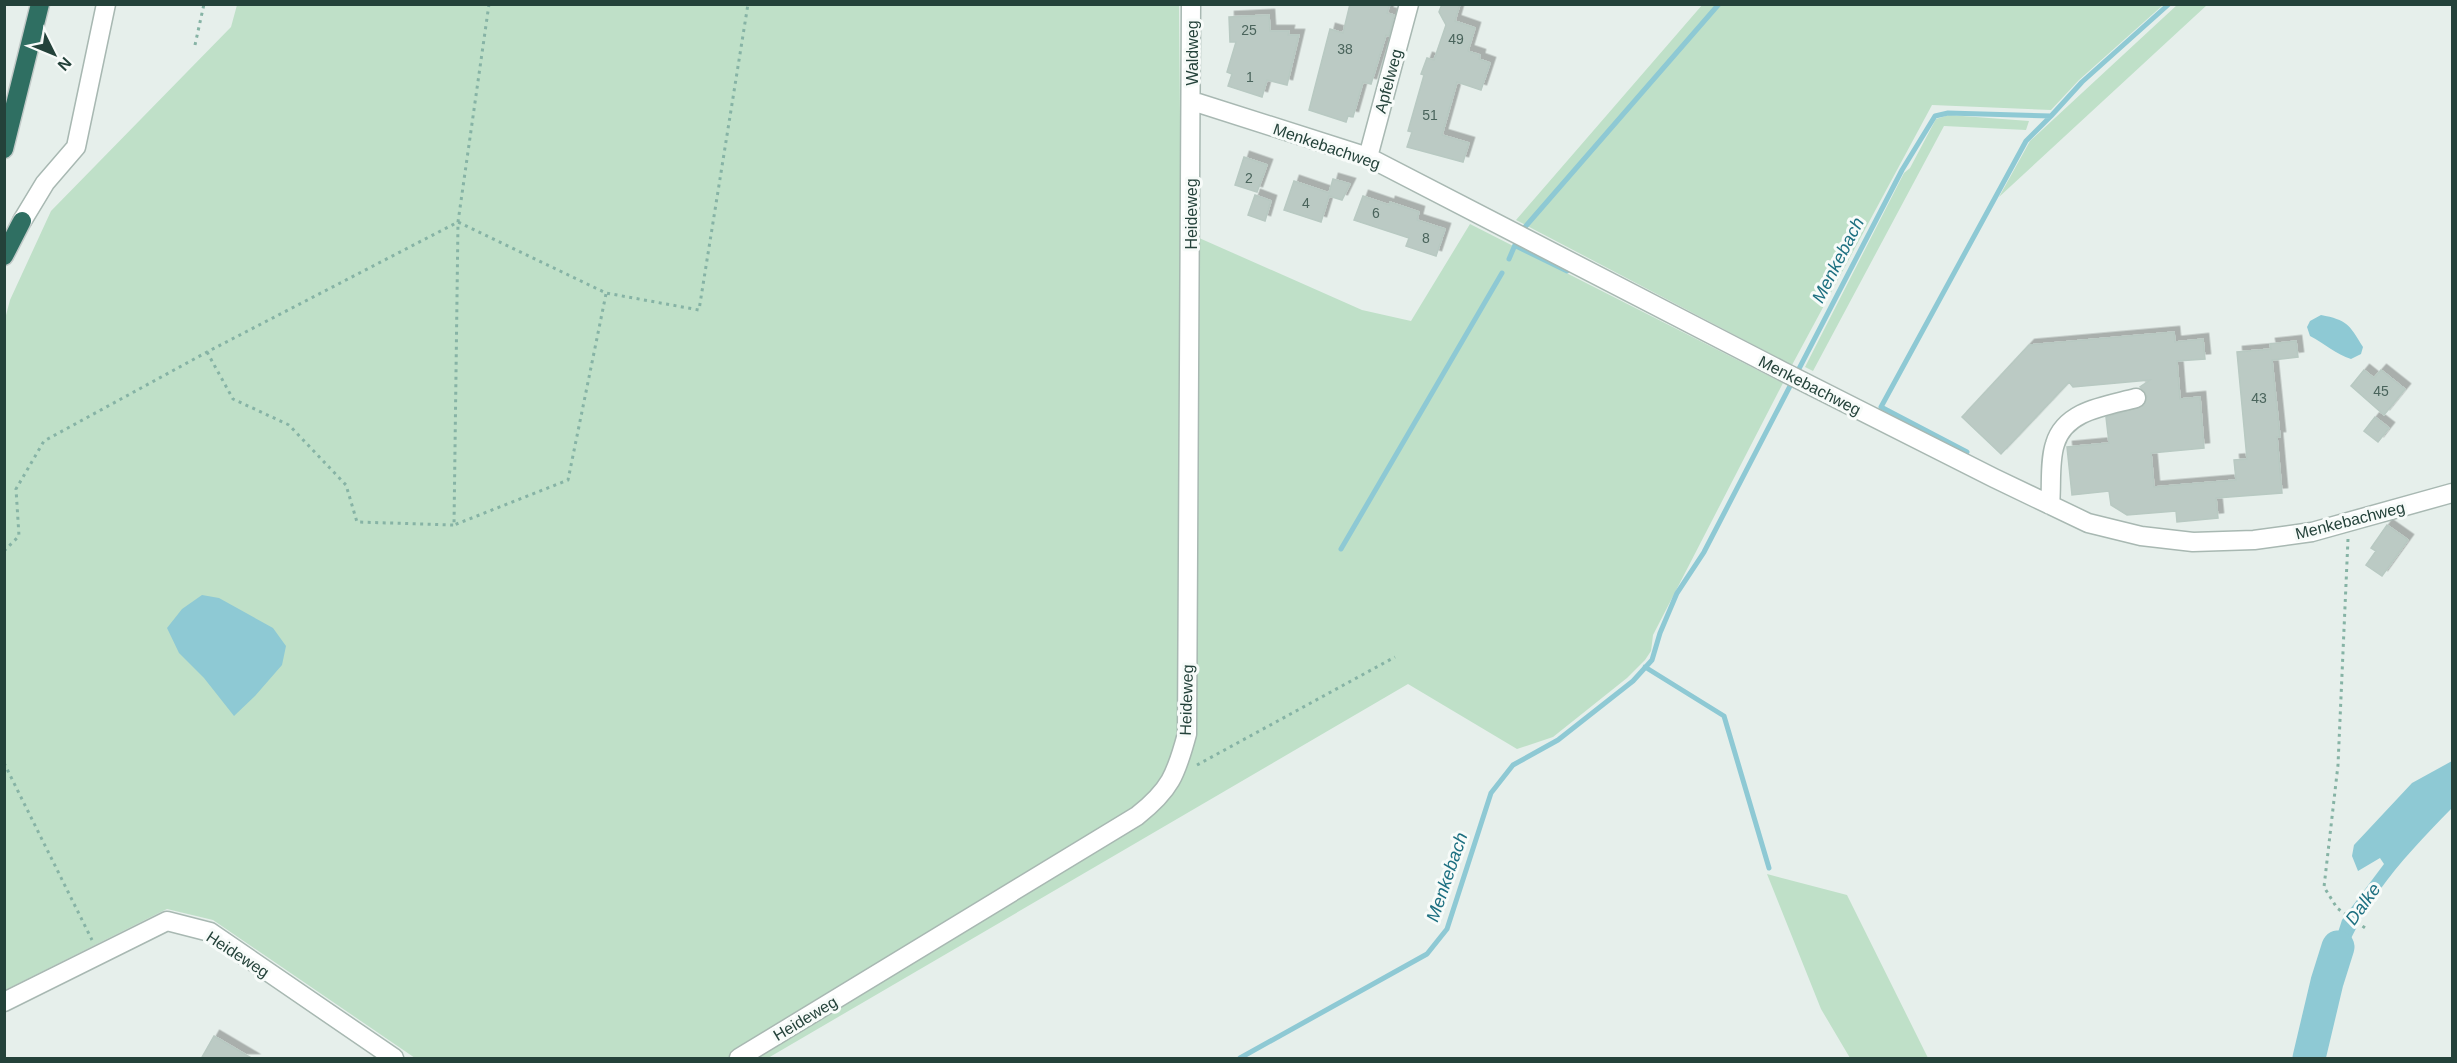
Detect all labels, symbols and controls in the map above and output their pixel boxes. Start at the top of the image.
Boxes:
street label: Waldweg [1184,20,1201,86]
house number: 25 [1241,22,1257,38]
north arrow [24,24,84,84]
house number: 49 [1448,31,1464,47]
house number: 38 [1337,41,1353,57]
street label: Apfelweg [1372,47,1405,115]
text: N [54,54,75,74]
house number: 1 [1246,69,1254,85]
house number: 51 [1422,107,1438,123]
street label: Menkebachweg [1271,120,1383,173]
house number: 2 [1245,170,1253,186]
street label: Heideweg [1183,178,1200,250]
house number: 4 [1302,195,1310,211]
house number: 6 [1372,205,1380,221]
water label: Menkebach [1808,214,1868,306]
house number: 8 [1422,230,1430,246]
street label: Menkebachweg [1756,352,1864,418]
house number: 45 [2373,383,2389,399]
house number: 43 [2251,390,2267,406]
street label: Menkebachweg [2294,499,2407,542]
street label: Heideweg [1177,664,1196,736]
water label: Menkebach [1422,830,1472,924]
water label: Dalke [2341,880,2385,928]
street label: Heideweg [203,928,272,981]
street label: Heideweg [770,993,840,1044]

